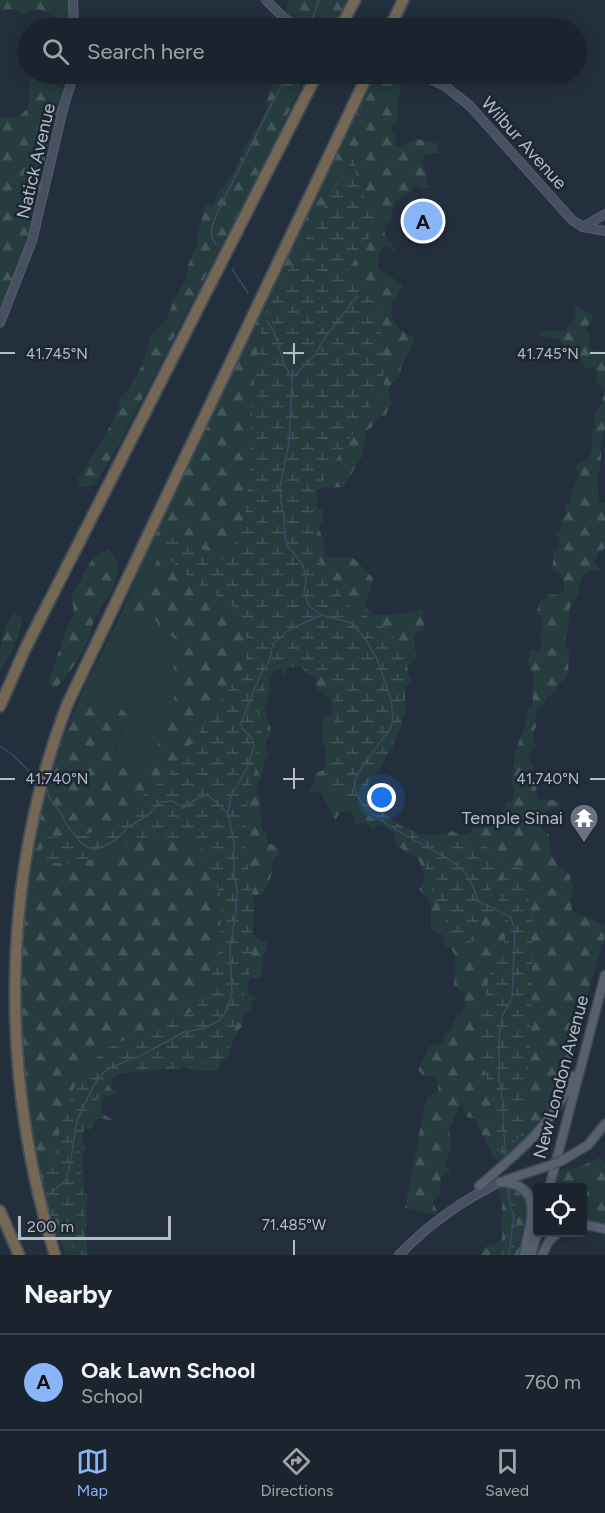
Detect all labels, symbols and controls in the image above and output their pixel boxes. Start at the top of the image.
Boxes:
search box [18,18,587,84]
icon: search [39,35,72,68]
text: Search here [87,38,205,65]
street label: Wilbur Avenue [477,92,572,194]
street label: Natick Avenue [12,101,60,221]
pin: A [404,198,442,244]
text: 41.745°N [26,345,88,363]
text: 41.745°N [517,345,579,363]
text: 41.740°N [26,770,88,788]
text: 41.740°N [517,770,579,788]
your location [367,783,396,812]
temple icon: Temple Sinai [568,802,600,844]
place label: Temple Sinai [462,807,563,829]
street label: New London Avenue [529,993,593,1161]
map controls [533,1183,587,1237]
button: locate [533,1183,587,1237]
scale bar [18,1213,171,1240]
text: 71.485°W [262,1216,327,1234]
text: 200 m [27,1217,74,1236]
text: Nearby [24,1278,112,1310]
text: Oak Lawn School [81,1357,255,1384]
text: A [36,1370,51,1394]
text: 760 m [524,1370,581,1394]
text: School [81,1384,143,1408]
tab: Map [76,1445,109,1500]
tab: Directions [260,1445,333,1500]
tab: Saved [485,1445,529,1500]

